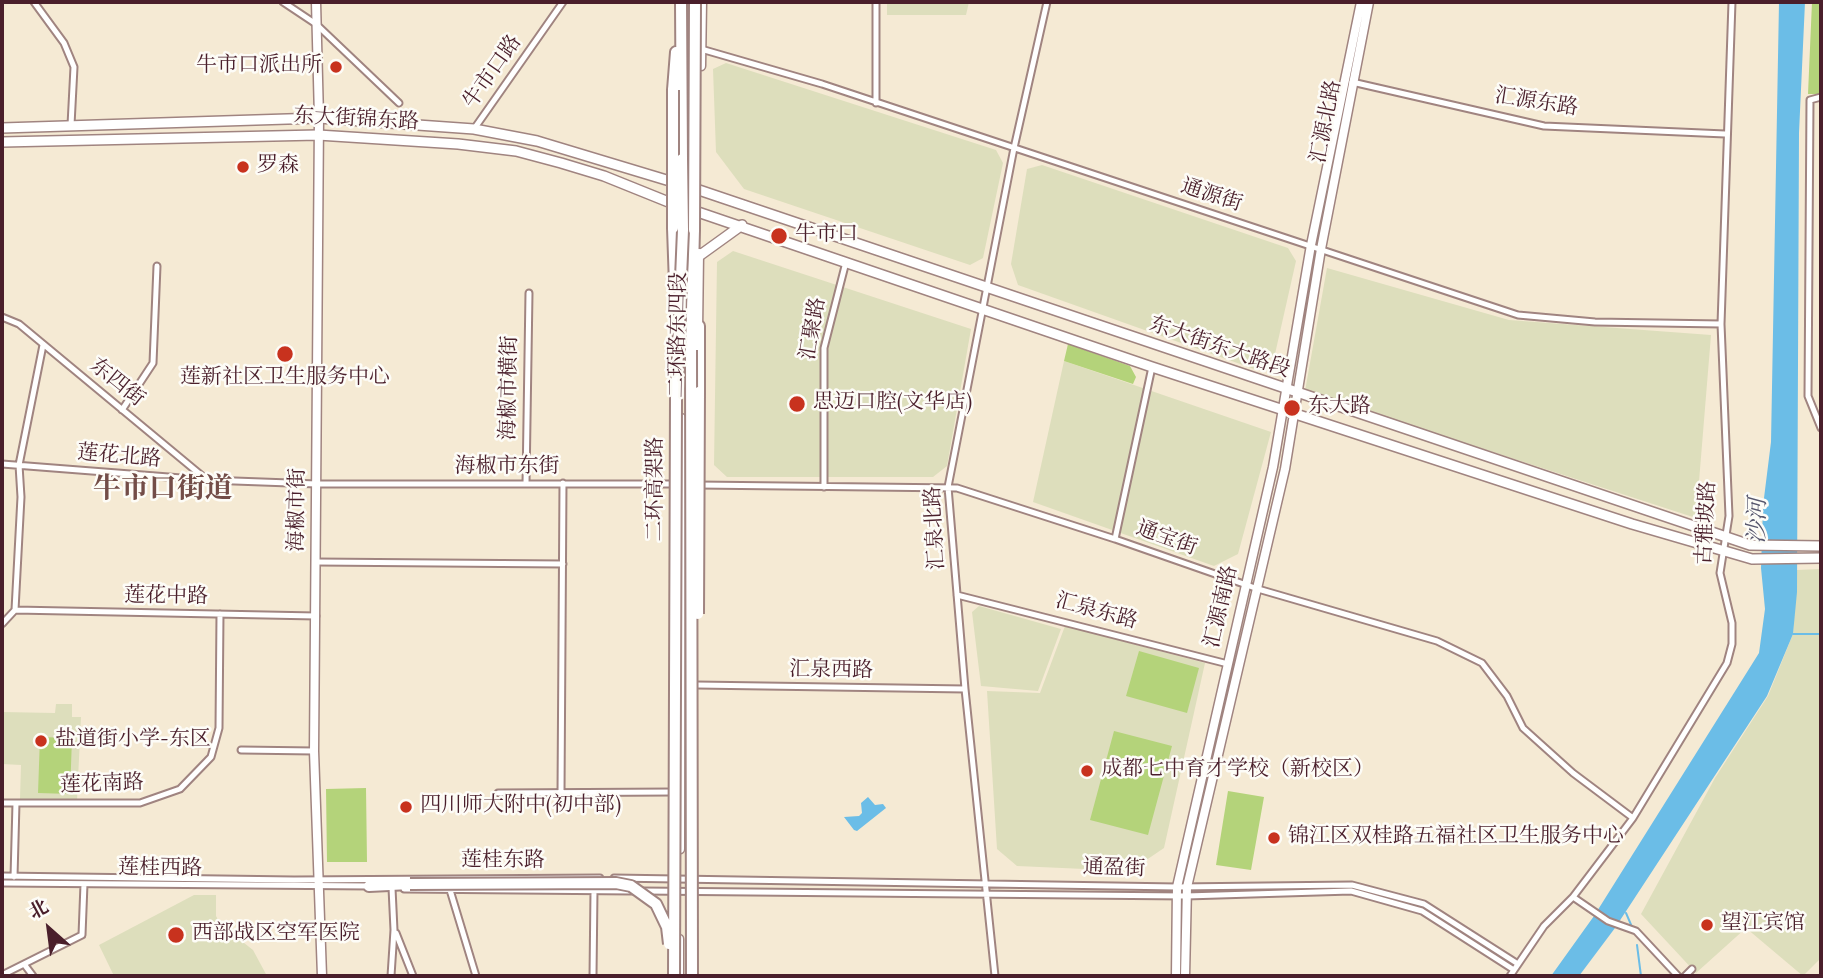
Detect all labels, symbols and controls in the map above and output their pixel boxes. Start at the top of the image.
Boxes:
street label: 牛市口路 [460,31,528,115]
place label: 牛市口派出所 [196,54,322,80]
marker: 牛市口派出所 [328,59,344,75]
street label: 汇源北路 [1308,78,1348,166]
street label: 汇源东路 [1493,85,1579,123]
street label: 东大街锦东路 [292,105,420,137]
place label: 罗森 [257,154,299,180]
marker: 罗森 [235,159,251,175]
street label: 通源街 [1177,175,1245,219]
place label: 牛市口 [795,223,858,249]
marker: 牛市口 [769,226,789,246]
street label: 二环路东四段 [666,272,694,398]
street label: 汇聚路 [797,296,833,362]
street label: 东大街东大路段 [1145,313,1293,385]
street label: 海椒市横街 [497,335,525,441]
marker: 莲新社区卫生服务中心 [275,344,295,364]
street label: 东四街 [84,354,148,414]
place label: 莲新社区卫生服务中心 [180,366,390,392]
place label: 思迈口腔(文华店) [813,391,972,417]
marker: 思迈口腔(文华店) [787,394,807,414]
place label: 东大路 [1308,395,1371,421]
marker: 东大路 [1282,398,1302,418]
street label: 二环高架路 [644,437,670,541]
street label: 莲花北路 [76,442,162,474]
street label: 海椒市东街 [455,455,559,481]
street label: 海椒市街 [286,468,312,552]
district label: 牛市口街道 [93,475,233,509]
street label: 古雅坡路 [1693,480,1723,566]
street label: 汇泉北路 [922,485,952,571]
water label: 沙河 [1746,498,1774,544]
street label: 通宝街 [1132,517,1200,563]
street label: 汇源南路 [1201,563,1245,651]
street label: 莲花中路 [124,585,208,611]
street label: 汇泉东路 [1052,590,1140,636]
street label: 汇泉西路 [789,659,873,685]
place label: 盐道街小学-东区 [55,728,211,754]
marker: 盐道街小学-东区 [33,733,49,749]
place label: 成都七中育才学校（新校区） [1101,758,1374,784]
marker: 成都七中育才学校（新校区） [1079,763,1095,779]
street label: 莲花南路 [60,772,144,800]
place label: 四川师大附中(初中部) [420,794,621,820]
marker: 四川师大附中(初中部) [398,799,414,815]
place label: 锦江区双桂路五福社区卫生服务中心 [1288,825,1624,851]
marker: 锦江区双桂路五福社区卫生服务中心 [1266,830,1282,846]
street label: 莲桂东路 [461,849,545,875]
street label: 通盈街 [1082,856,1146,884]
street label: 莲桂西路 [118,857,202,883]
north arrow [14,894,84,964]
text: 北 [25,895,54,926]
place label: 望江宾馆 [1721,912,1805,938]
marker: 望江宾馆 [1699,917,1715,933]
place label: 西部战区空军医院 [192,922,360,948]
marker: 西部战区空军医院 [166,925,186,945]

